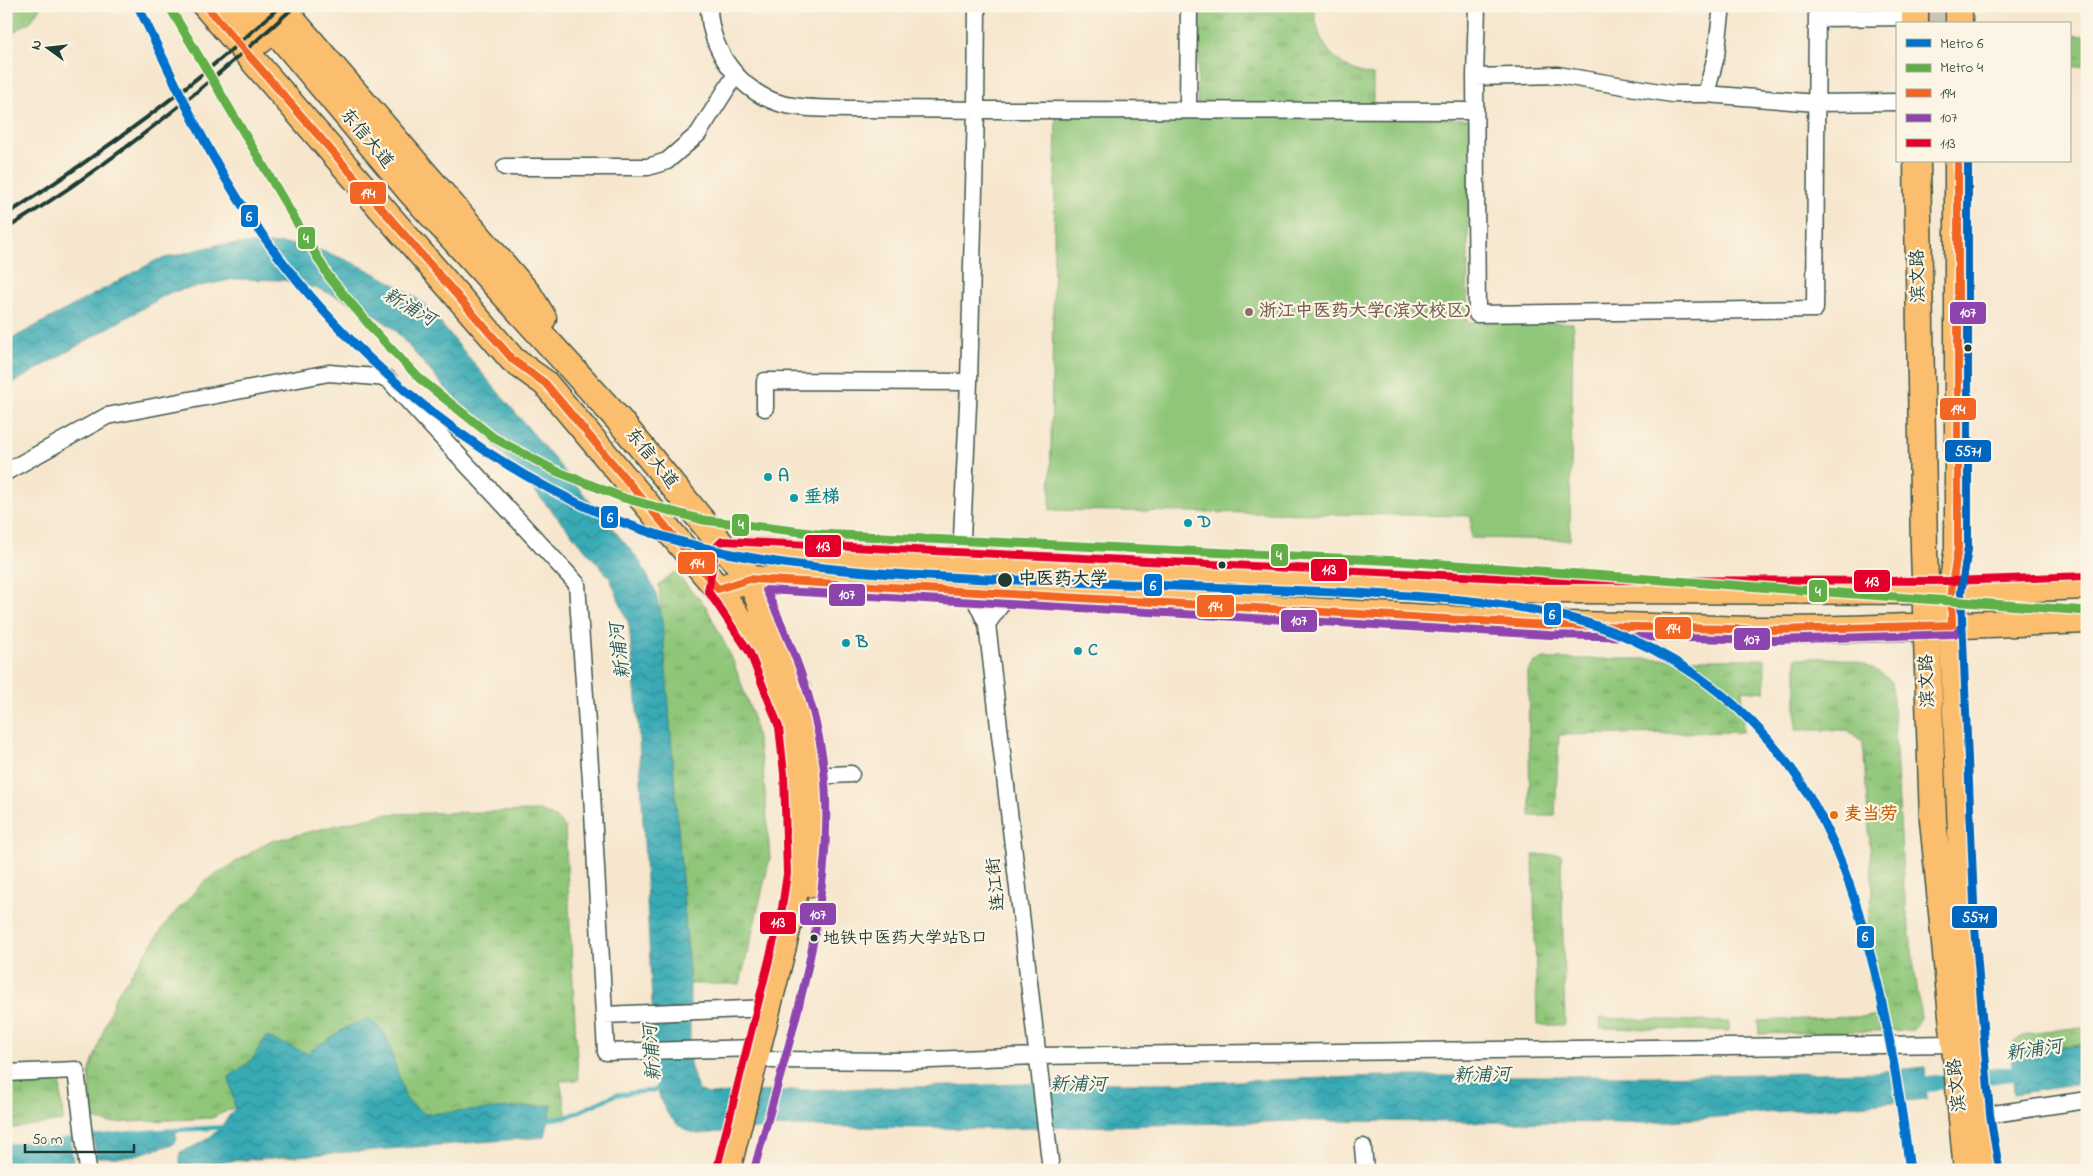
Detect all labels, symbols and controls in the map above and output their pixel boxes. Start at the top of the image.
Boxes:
north arrow [22,22,72,72]
legend [1896,22,2070,162]
text: Metro 6 [1940,33,1984,55]
text: N [26,38,48,52]
text: Metro 4 [1940,57,1983,79]
text: 194 [1940,83,1955,105]
street label: 东信大道 [333,103,399,175]
text: 107 [1940,107,1957,129]
text: 113 [1940,133,1956,155]
line badge: 194 [349,181,387,205]
text: 194 [361,184,375,205]
line badge: 6 [240,204,259,228]
text: 6 [245,207,253,228]
line badge: 4 [297,226,316,250]
text: 4 [302,229,309,250]
street label: 滨文路 [1906,249,1932,303]
water label: 新浦河 [378,282,443,335]
place label: 浙江中医药大学(滨文校区) [1259,299,1471,325]
line badge: 107 [1949,301,1987,325]
text: 107 [1960,303,1976,324]
marker: 浙江中医药大学(滨文校区) [1243,306,1255,318]
unlabelled marker [1963,343,1973,353]
line badge: 194 [1939,397,1977,421]
text: 194 [1951,400,1965,421]
street label: 东信大道 [618,423,684,495]
line badge: 5571 [1944,439,1992,463]
text: 5571 [1955,442,1982,463]
place label: A [778,464,789,490]
marker: A [762,471,774,483]
place label: 垂梯 [804,485,840,511]
marker: 垂梯 [788,492,800,504]
line badge: 6 [600,505,619,529]
text: 6 [606,508,614,529]
place label: D [1197,510,1211,536]
line badge: 4 [731,513,750,537]
text: 4 [737,515,744,536]
marker: D [1182,517,1194,529]
line badge: 113 [804,534,842,558]
text: 113 [816,537,831,558]
line badge: 4 [1270,543,1289,567]
text: 4 [1275,546,1282,567]
line badge: 194 [677,551,716,575]
text: 194 [690,554,704,575]
line badge: 113 [1310,558,1348,582]
unlabelled marker [1217,560,1227,570]
text: 113 [1322,560,1337,581]
place label: 中医药大学 [1018,567,1108,593]
line badge: 113 [1853,569,1891,593]
marker: 中医药大学 [996,571,1014,589]
text: 113 [1865,572,1880,593]
line badge: 6 [1143,573,1163,597]
text: 6 [1149,576,1157,597]
line badge: 4 [1808,579,1828,603]
text: 4 [1814,582,1821,603]
line badge: 107 [828,583,866,607]
text: 107 [839,585,855,606]
line badge: 194 [1196,594,1235,618]
text: 194 [1208,597,1222,618]
line badge: 6 [1543,602,1562,626]
text: 6 [1548,605,1556,626]
line badge: 107 [1280,609,1318,633]
text: 107 [1291,611,1307,632]
line badge: 194 [1654,616,1692,640]
water label: 新浦河 [604,618,638,681]
text: 194 [1666,619,1680,640]
line badge: 107 [1733,627,1771,651]
place label: B [855,630,868,656]
text: 107 [1744,630,1760,651]
marker: B [840,637,852,649]
place label: C [1088,638,1098,664]
marker: C [1072,645,1084,657]
street label: 滨文路 [1914,654,1942,708]
place label: 麦当劳 [1844,802,1898,828]
marker: 麦当劳 [1828,809,1840,821]
street label: 连江街 [981,856,1013,912]
line badge: 107 [799,902,837,926]
text: 107 [810,905,826,926]
line badge: 5571 [1951,905,1998,929]
text: 5571 [1962,908,1989,929]
line badge: 113 [759,911,797,935]
text: 113 [771,913,786,934]
line badge: 6 [1856,925,1875,949]
place label: 地铁中医药大学站B口 [823,926,987,951]
text: 6 [1861,927,1869,948]
marker: 地铁中医药大学站B口 [809,933,819,943]
water label: 新浦河 [637,1021,668,1082]
water label: 新浦河 [2004,1033,2067,1068]
street label: 滨文路 [1942,1057,1974,1113]
water label: 新浦河 [1453,1062,1514,1090]
water label: 新浦河 [1049,1072,1109,1099]
scale bar [25,1121,134,1153]
text: 50 m [32,1129,63,1151]

